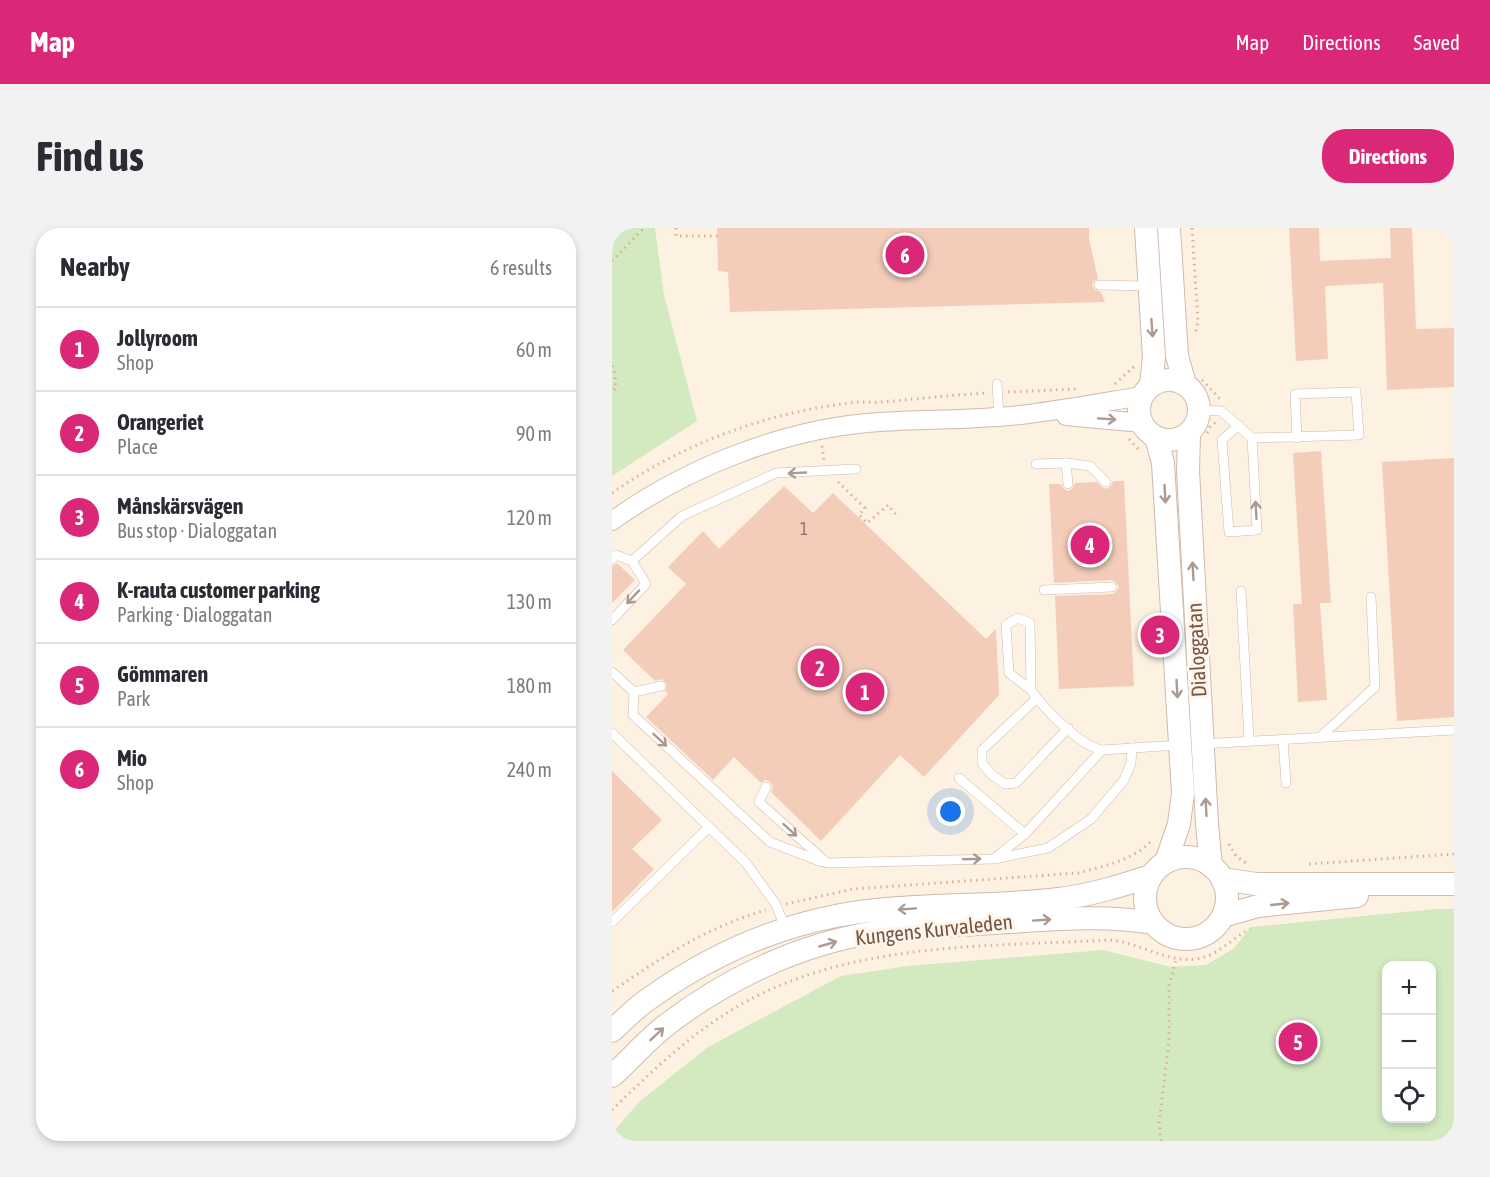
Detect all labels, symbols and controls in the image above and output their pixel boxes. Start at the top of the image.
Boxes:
text: Map [30,26,75,58]
text: Map [1235,30,1269,54]
text: Directions [1302,30,1381,54]
text: Saved [1414,30,1460,54]
button: Directions [1322,129,1454,183]
text: Find us [36,132,144,180]
pin: 6 [886,232,924,278]
text: Nearby [60,252,130,282]
text: 6 results [490,256,552,279]
one-way arrow [1147,318,1158,338]
text: Jollyroom [117,325,198,351]
text: 1 [75,338,84,361]
text: 60 m [516,338,552,361]
text: Shop [117,351,154,374]
text: Orangeriet [117,409,204,435]
one-way arrow [1097,414,1116,425]
text: 2 [75,422,84,445]
text: 90 m [516,422,552,445]
text: Place [117,435,158,458]
one-way arrow [788,467,808,478]
one-way arrow [1160,484,1171,504]
text: Månskärsvägen [117,493,243,519]
one-way arrow [1250,500,1261,520]
text: 3 [75,506,84,529]
text: 120 m [507,506,552,529]
house number: 1 [800,518,808,539]
text: Bus stop · Dialoggatan [117,519,277,542]
pin: 4 [1070,522,1110,568]
one-way arrow [1188,561,1199,581]
text: K-rauta customer parking [117,577,320,603]
text: 4 [75,590,84,613]
text: 130 m [507,590,552,613]
one-way arrow [626,590,641,605]
street label: Dialoggatan [1182,602,1210,698]
text: Parking · Dialoggatan [117,603,273,626]
pin: 3 [1140,612,1180,658]
pin: 2 [800,646,840,690]
text: Gömmaren [117,661,208,687]
pin: 1 [846,670,884,714]
text: 5 [75,674,84,697]
text: 180 m [507,674,552,697]
one-way arrow [1171,679,1182,699]
text: Park [117,687,150,710]
one-way arrow [652,732,667,747]
text: Mio [117,745,147,771]
text: 6 [75,758,84,781]
text: 240 m [507,758,552,781]
text: Shop [117,771,154,794]
your location [936,797,965,826]
one-way arrow [1200,798,1211,818]
one-way arrow [782,823,797,837]
one-way arrow [962,854,982,865]
one-way arrow [1269,898,1289,909]
one-way arrow [898,904,917,915]
street label: Kungens Kurvaleden [854,909,1014,949]
one-way arrow [1032,914,1052,925]
one-way arrow [818,938,837,949]
map controls [1382,961,1436,1123]
button: + [1382,961,1436,1015]
button: − [1382,1015,1436,1069]
pin: 5 [1278,1020,1318,1064]
one-way arrow [649,1027,664,1041]
button: locate [1382,1069,1436,1123]

